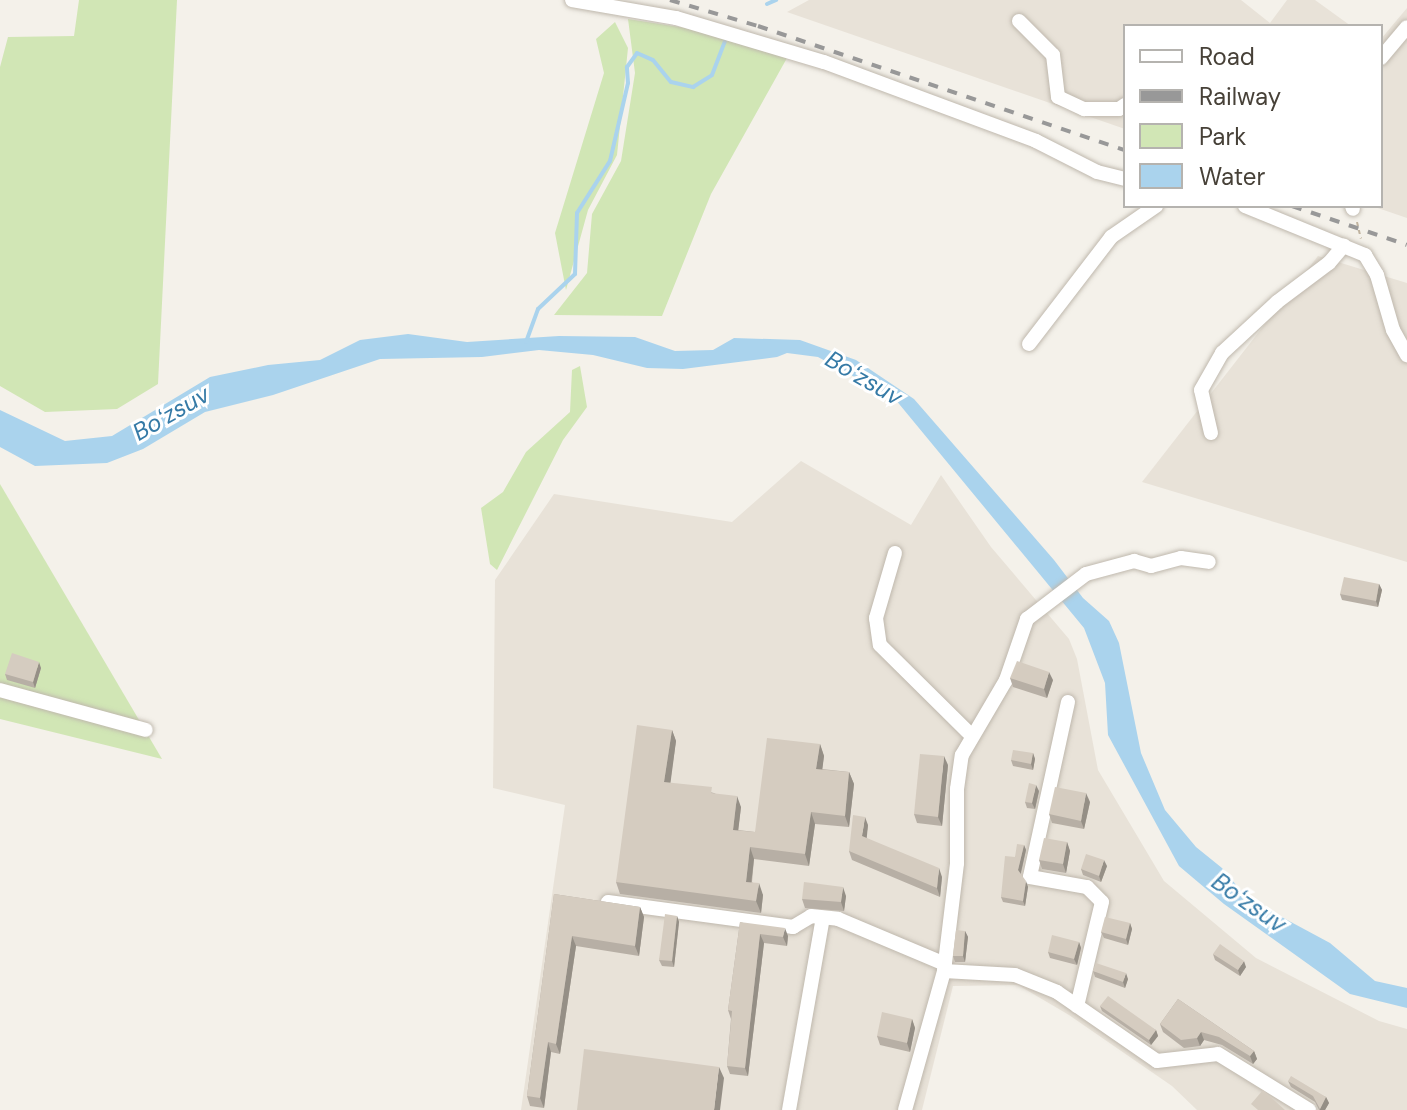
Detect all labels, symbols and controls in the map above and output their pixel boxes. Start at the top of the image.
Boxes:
legend [1123,24,1383,208]
text: Road [1199,41,1255,72]
text: Railway [1199,81,1281,112]
text: Park [1199,121,1246,152]
text: Water [1199,161,1265,192]
water label: Boʻzsuv [820,344,908,412]
water label: Boʻzsuv [127,379,215,447]
water label: Boʻzsuv [1206,867,1292,939]

